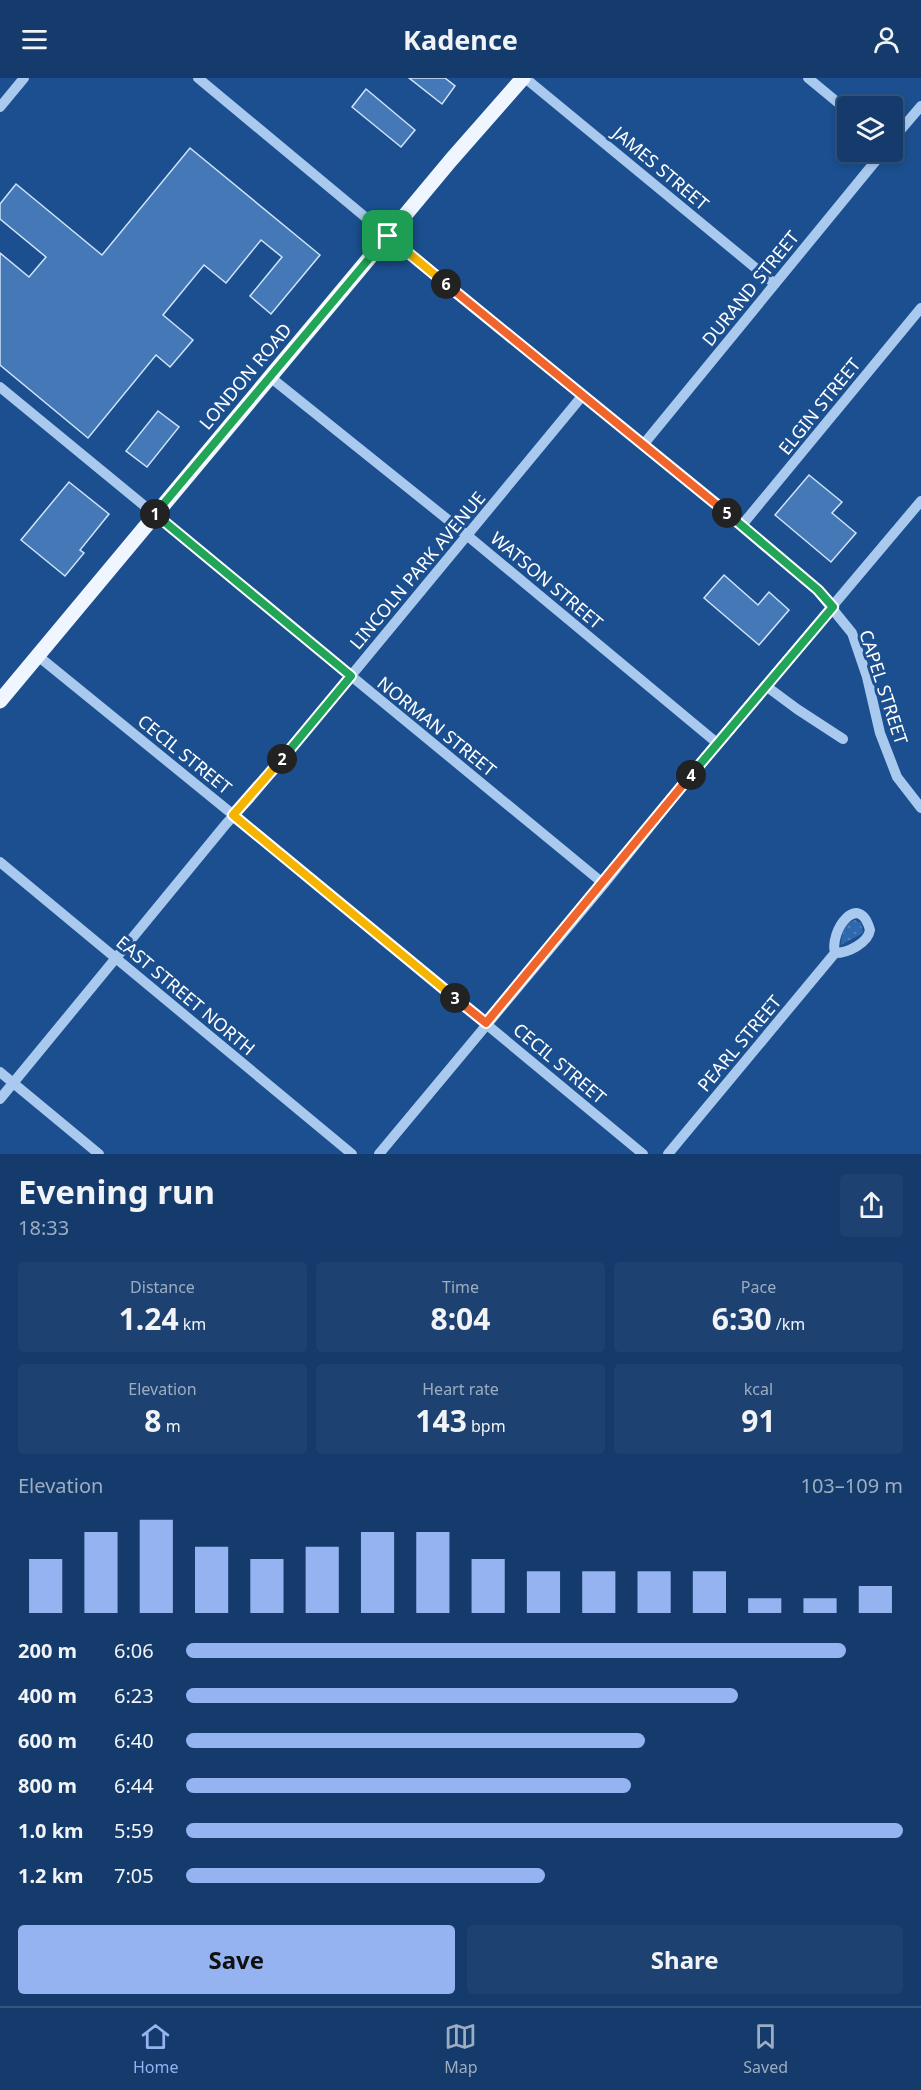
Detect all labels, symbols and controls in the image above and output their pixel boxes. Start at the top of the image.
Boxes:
text: Kadence [403,21,518,58]
icon: menu [18,23,51,56]
icon: person [870,23,903,56]
map controls [837,96,903,162]
button: layers [837,96,903,162]
street label: JAMES STREET [606,119,714,215]
pin [362,210,413,261]
icon: arrive [371,219,404,252]
street label: DURAND STREET [696,225,804,351]
pin: 6 [431,269,461,299]
text: 6 [441,273,451,295]
street label: LONDON ROAD [193,318,297,434]
street label: ELGIN STREET [773,353,865,459]
street label: LINCOLN PARK AVENUE [344,486,490,654]
pin: 5 [712,498,742,528]
pin: 1 [140,499,170,529]
text: 5 [722,502,732,524]
text: 1 [150,503,160,525]
street label: WATSON STREET [486,526,608,634]
street label: CAPEL STREET [854,627,914,747]
street label: NORMAN STREET [373,671,501,781]
street label: CECIL STREET [133,709,237,799]
pin: 2 [267,744,297,774]
text: 2 [277,748,287,770]
pin: 4 [676,760,706,790]
text: 4 [686,764,696,786]
street label: EAST STREET NORTH [112,930,260,1060]
pin: 3 [440,983,470,1013]
text: 3 [450,987,460,1009]
street label: PEARL STREET [692,990,786,1096]
street label: CECIL STREET [509,1017,611,1109]
text: Evening run [18,1169,215,1214]
button: share [840,1174,903,1237]
text: 18:33 [18,1214,69,1241]
text: Distance [130,1276,195,1298]
text: Time [442,1276,479,1298]
text: Pace [741,1276,776,1298]
text: 1.24 [119,1298,179,1339]
text: 8:04 [431,1298,490,1339]
text: 6:30 [712,1298,772,1339]
text: km [179,1313,206,1335]
text: /km [772,1313,805,1335]
text: Elevation [128,1378,197,1400]
text: Heart rate [422,1378,499,1400]
text: kcal [744,1378,773,1400]
text: 8 [144,1400,162,1441]
text: 143 [415,1400,467,1441]
text: 91 [741,1400,776,1441]
text: m [162,1415,181,1437]
text: bpm [467,1415,506,1437]
text: Elevation [18,1472,103,1499]
text: 103–109 m [800,1472,903,1499]
text: 200 m [18,1637,77,1664]
text: 6:06 [114,1637,154,1664]
text: 400 m [18,1682,77,1709]
text: 6:23 [114,1682,154,1709]
text: 600 m [18,1727,77,1754]
text: 6:40 [114,1727,154,1754]
text: 800 m [18,1772,77,1799]
text: 6:44 [114,1772,154,1799]
text: 1.0 km [18,1817,84,1844]
text: 5:59 [114,1817,154,1844]
text: 1.2 km [18,1862,84,1889]
text: 7:05 [114,1862,154,1889]
button: Save [18,1925,455,1994]
button: Share [467,1925,903,1994]
tab: Home [133,2020,178,2078]
tab: Map [444,2020,478,2078]
tab: Saved [743,2020,788,2078]

